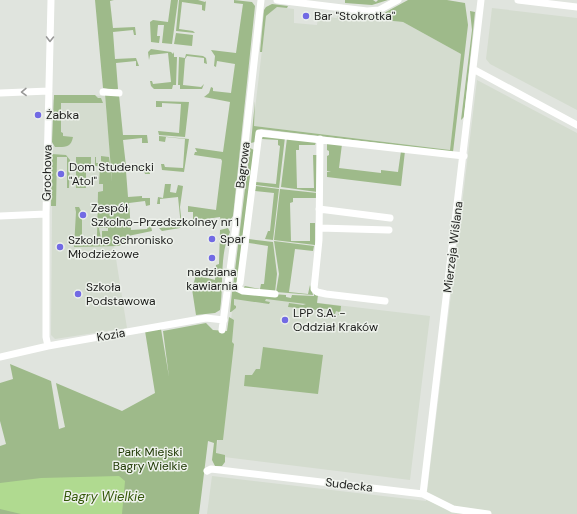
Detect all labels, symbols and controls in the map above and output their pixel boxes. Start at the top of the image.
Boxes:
place label: Bar "Stokrotka" [314,8,396,24]
marker: Bar "Stokrotka" [301,11,311,21]
one-way arrow [46,36,54,42]
one-way arrow [21,88,27,96]
place label: Żabka [46,107,79,123]
marker: Żabka [33,110,43,120]
street label: Bagrowa [232,141,254,189]
street label: Grochowa [39,145,55,201]
place label: Dom Studencki "Atol" [69,159,154,189]
marker: Dom Studencki "Atol" [56,169,66,179]
place label: Zespół Szkolno-Przedszkolney nr 1 [91,200,239,230]
street label: Mierzeja Wiślana [439,200,467,294]
marker: Zespół Szkolno-Przedszkolney nr 1 [78,210,88,220]
place label: Spar [220,231,246,247]
place label: Szkolne Schronisko Młodzieżowe [68,232,173,262]
marker: Spar [207,234,217,244]
marker: Szkolne Schronisko Młodzieżowe [55,242,65,252]
marker: nadziana kawiarnia [207,253,217,263]
place label: nadziana kawiarnia [186,264,238,294]
place label: Szkoła Podstawowa [86,279,155,309]
marker: Szkoła Podstawowa [73,289,83,299]
place label: LPP S.A. - Oddział Kraków [293,305,378,335]
marker: LPP S.A. - Oddział Kraków [280,315,290,325]
street label: Kozia [96,325,126,345]
park label: Park Miejski Bagry Wielkie [113,444,187,474]
street label: Sudecka [324,474,374,496]
water label: Bagry Wielkie [63,488,145,505]

